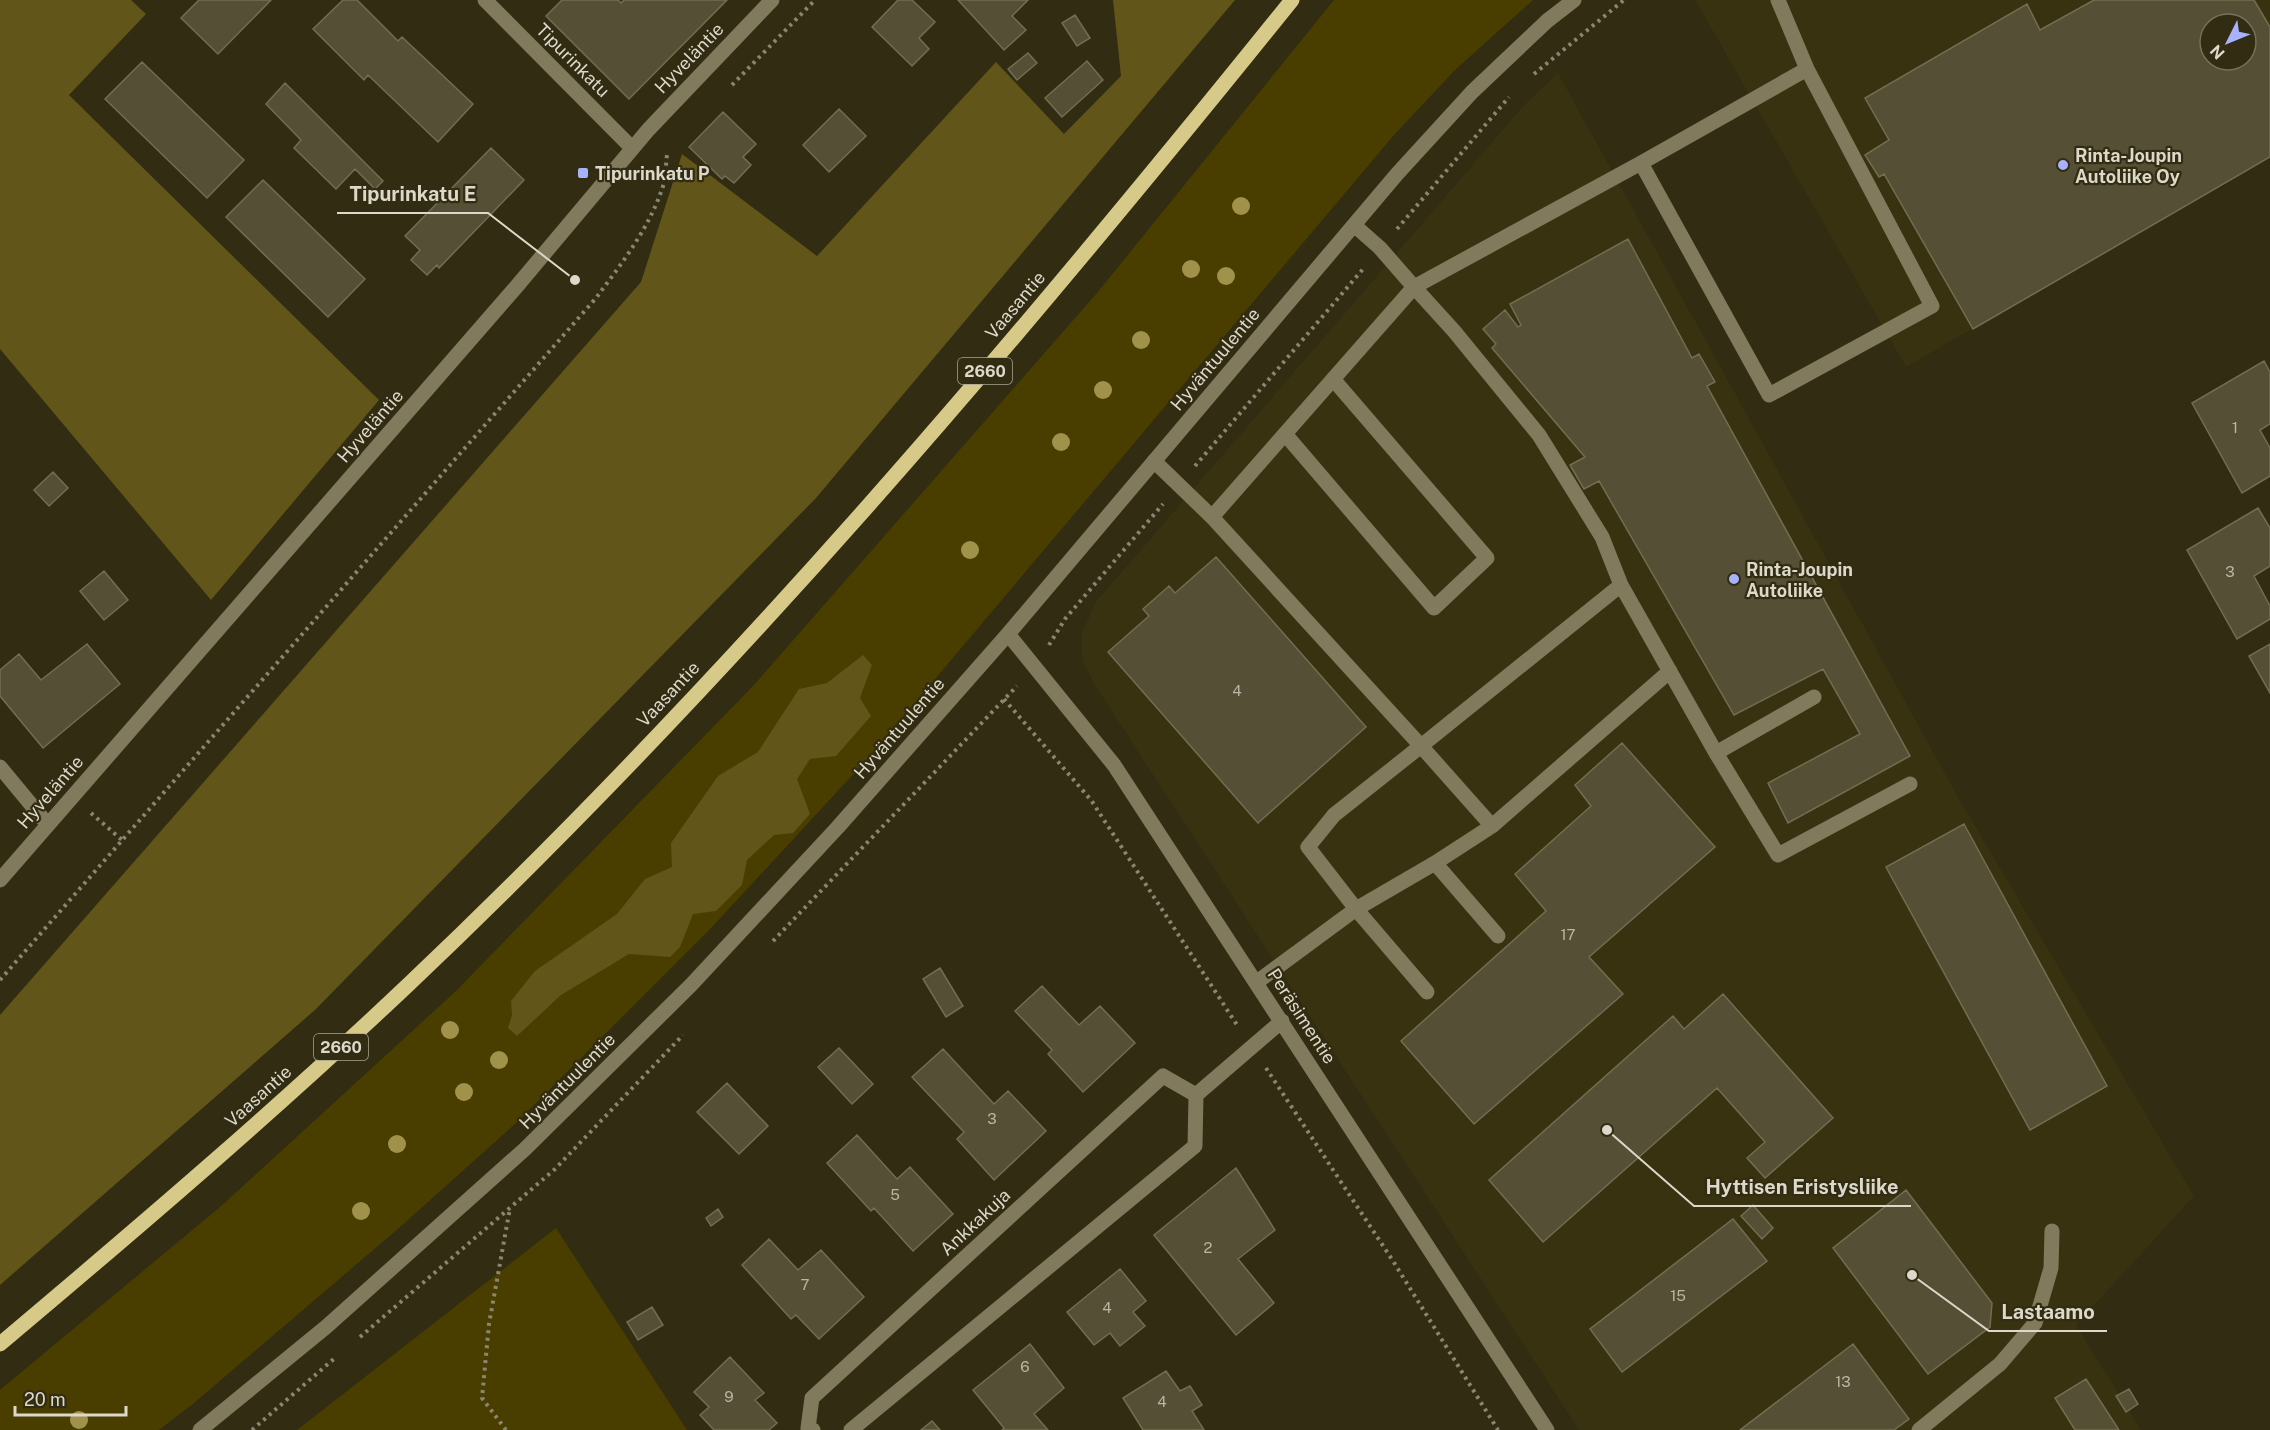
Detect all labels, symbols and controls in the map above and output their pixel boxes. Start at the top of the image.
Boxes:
north arrow [2198,12,2258,72]
street label: Hyveläntie [650,18,728,98]
street label: Tipurinkatu [532,19,614,101]
text: N [2206,41,2229,63]
place label: Rinta-Joupin Autoliike Oy [2075,145,2182,187]
marker: Rinta-Joupin Autoliike Oy [2056,158,2070,172]
place label: Tipurinkatu P [595,163,710,184]
marker: Tipurinkatu P [576,166,590,180]
callout: Tipurinkatu E [337,175,488,213]
text: Tipurinkatu E [350,182,476,206]
street label: Vaasantie [981,267,1049,343]
street label: Hyväntuulentie [1166,304,1264,414]
road number: 2660 [958,358,1012,384]
street label: Hyveläntie [333,385,407,467]
house number: 1 [2232,419,2238,436]
place label: Rinta-Joupin Autoliike [1746,559,1853,601]
house number: 3 [2225,563,2235,580]
marker: Rinta-Joupin Autoliike [1727,572,1741,586]
street label: Vaasantie [632,657,704,731]
street label: Hyväntuulentie [849,673,949,783]
house number: 4 [1232,682,1242,699]
street label: Hyveläntie [13,751,87,833]
house number: 17 [1560,926,1576,943]
street label: Peräsimentie [1263,964,1341,1068]
street label: Hyväntuulentie [515,1029,619,1133]
road number: 2660 [314,1034,368,1060]
street label: Vaasantie [221,1061,295,1131]
house number: 3 [987,1110,997,1127]
callout: Hyttisen Eristysliike [1694,1168,1911,1206]
text: Hyttisen Eristysliike [1705,1175,1899,1199]
street label: Ankkakuja [936,1184,1014,1260]
house number: 5 [890,1186,900,1203]
house number: 2 [1204,1239,1213,1256]
house number: 7 [800,1276,810,1293]
house number: 15 [1670,1287,1686,1304]
callout: Lastaamo [1989,1293,2107,1331]
house number: 4 [1102,1299,1112,1316]
text: Lastaamo [2001,1300,2095,1324]
house number: 6 [1020,1358,1030,1375]
house number: 13 [1835,1373,1851,1390]
scale bar [15,1379,126,1417]
house number: 9 [724,1388,734,1405]
text: 20 m [24,1389,66,1410]
house number: 4 [1157,1393,1167,1410]

